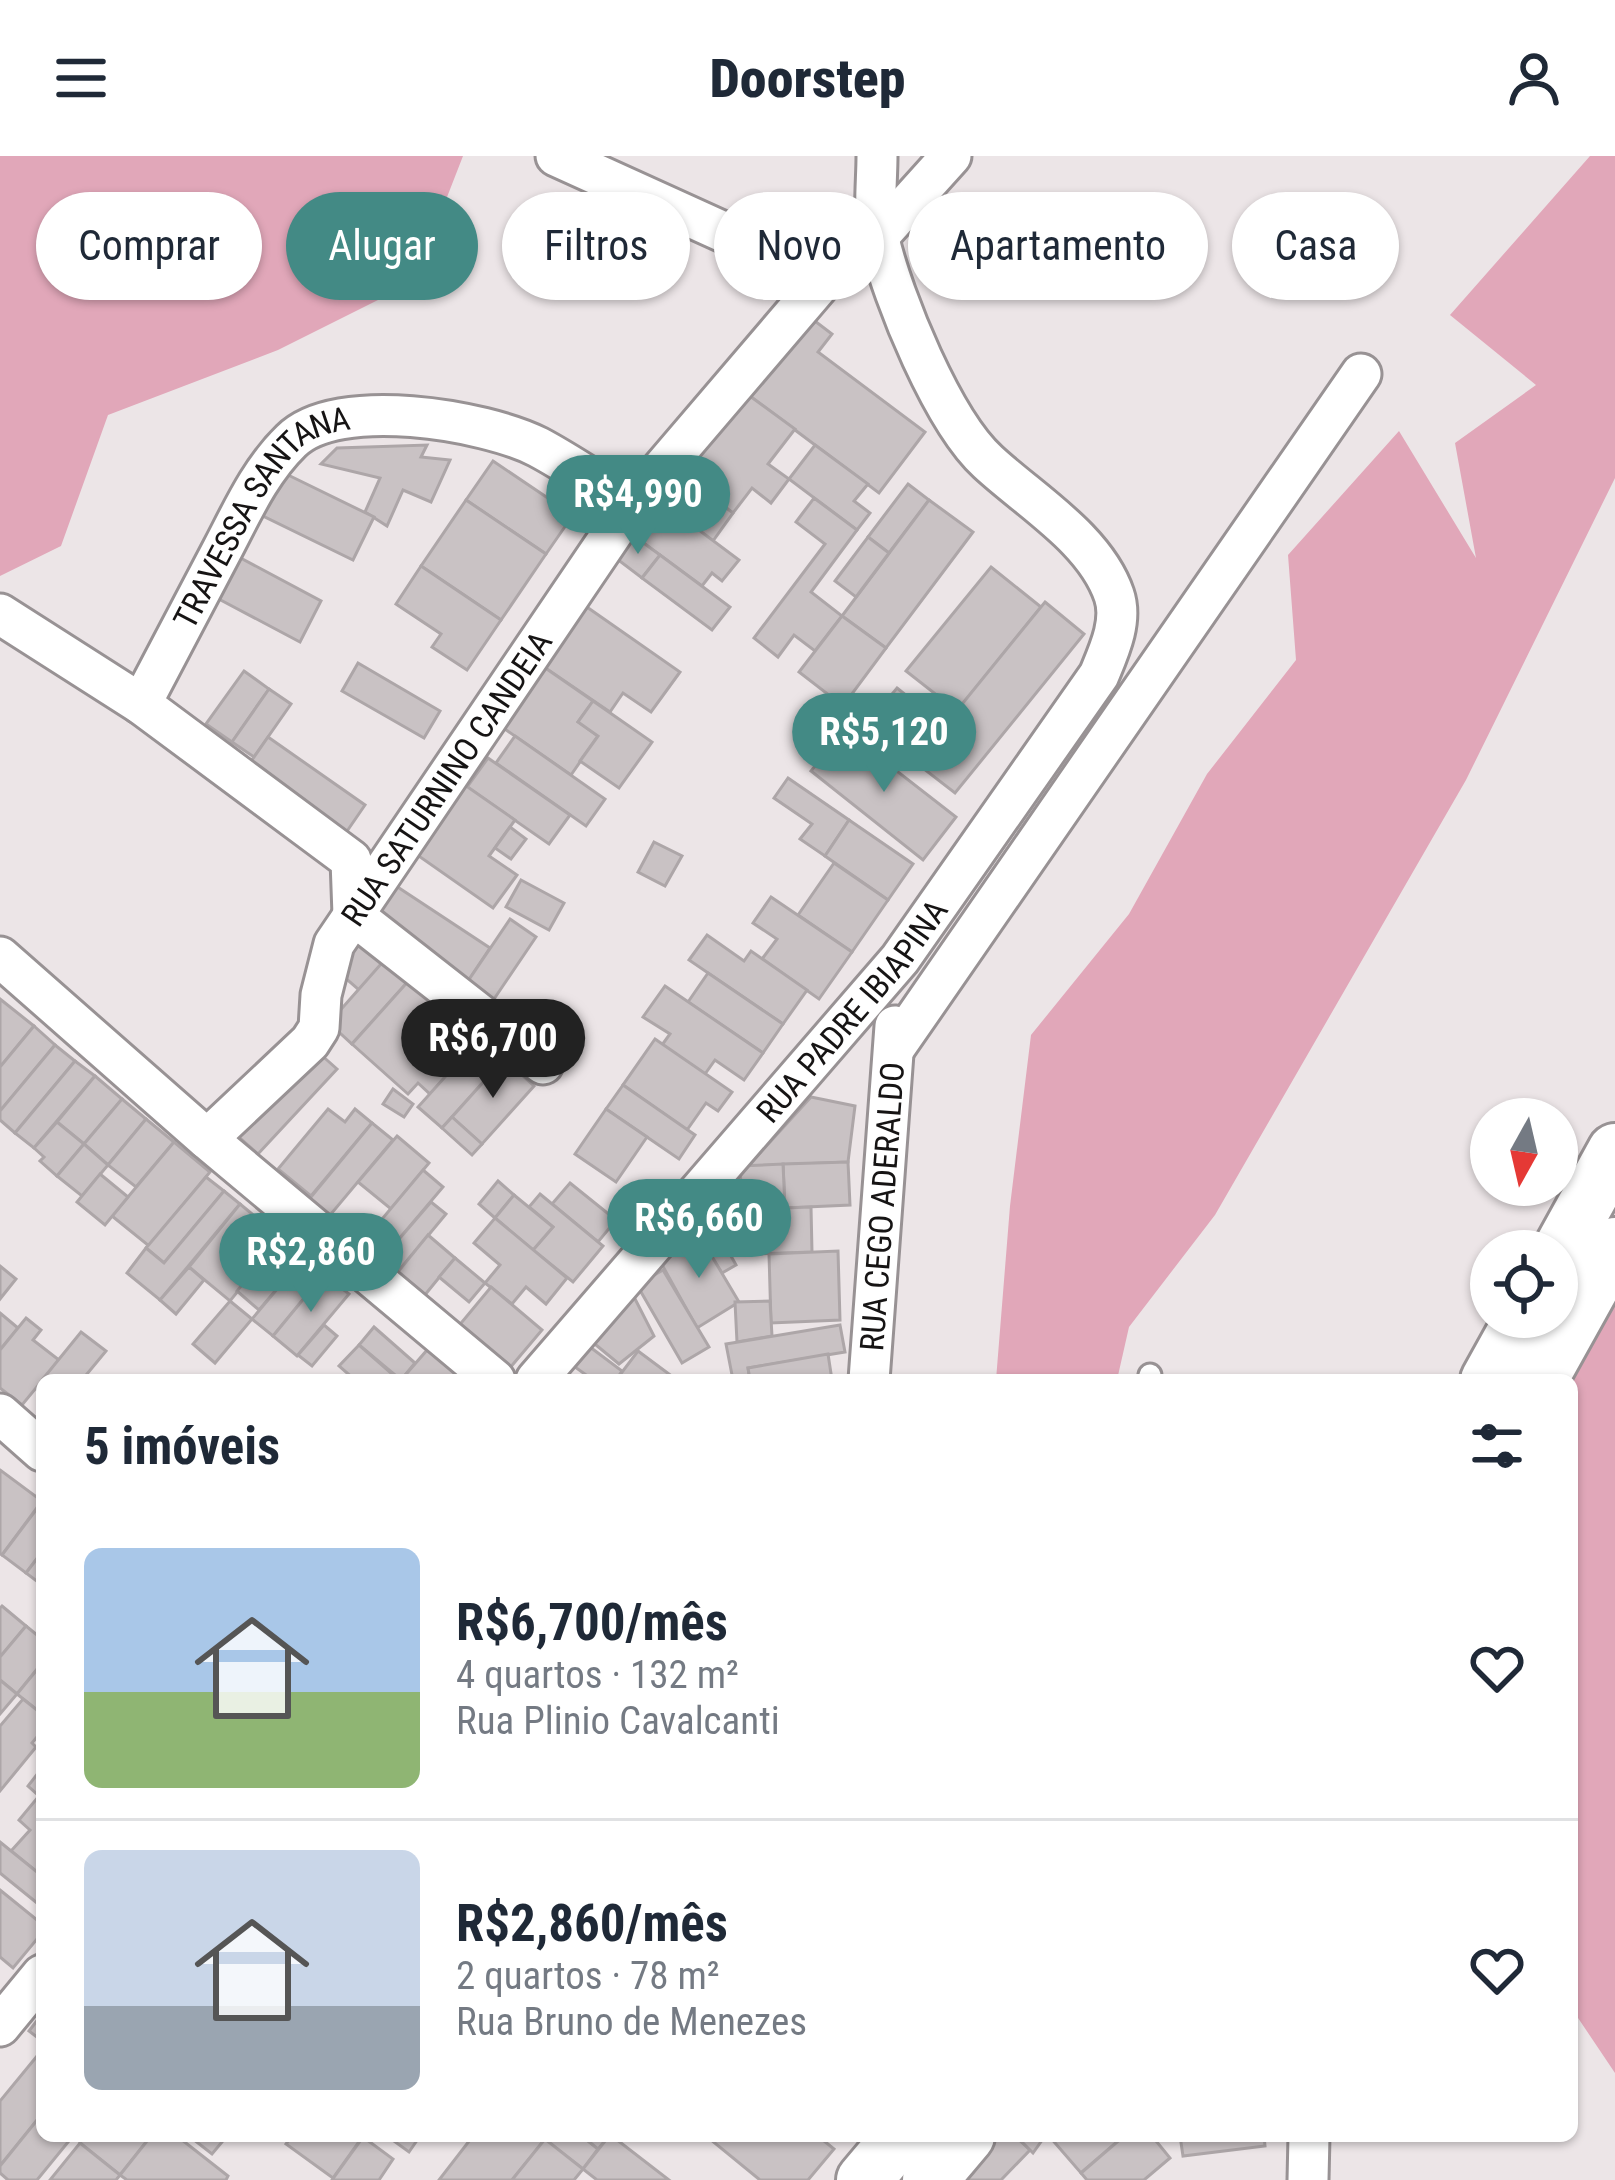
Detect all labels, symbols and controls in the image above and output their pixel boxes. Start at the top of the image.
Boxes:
icon: menu [48,45,114,111]
icon: person [1501,45,1567,111]
text: Doorstep [709,47,906,110]
chip: Comprar [36,192,262,300]
chip: Alugar [286,192,478,300]
chip: Filtros [502,192,690,300]
chip: Novo [714,192,884,300]
chip: Apartamento [908,192,1208,300]
chip: Casa [1232,192,1399,300]
street label: TRAVESSA SANTANA [165,399,353,635]
pin: R$4,990 [527,455,749,557]
text: R$4,990 [573,471,703,517]
street label: RUA SATURNINO CANDEIA [333,624,560,933]
pin: R$5,120 [773,693,995,795]
text: R$5,120 [819,709,949,755]
street label: RUA PADRE IBIAPINA [749,892,956,1131]
pin: R$6,700 [382,999,604,1101]
text: R$6,700 [428,1015,558,1061]
street label: RUA CEGO ADERALDO [852,1061,912,1352]
north arrow [1470,1098,1578,1206]
map controls [1470,1098,1578,1338]
pin: R$6,660 [588,1179,810,1281]
text: R$6,660 [634,1195,764,1241]
pin: R$2,860 [200,1213,422,1315]
text: R$2,860 [246,1229,376,1275]
button: locate [1470,1230,1578,1338]
icon: filters [1464,1413,1530,1479]
text: 5 imóveis [84,1417,280,1476]
text: R$6,700/mês [456,1593,728,1652]
icon: home [180,1596,324,1740]
icon: heart [1464,1635,1530,1701]
text: 4 quartos · 132 m² [456,1652,739,1698]
text: Rua Plinio Cavalcanti [456,1698,780,1744]
text: R$2,860/mês [456,1894,728,1953]
icon: home [180,1898,324,2042]
icon: heart [1464,1937,1530,2003]
text: 2 quartos · 78 m² [456,1953,720,1999]
text: Rua Bruno de Menezes [456,1999,807,2045]

